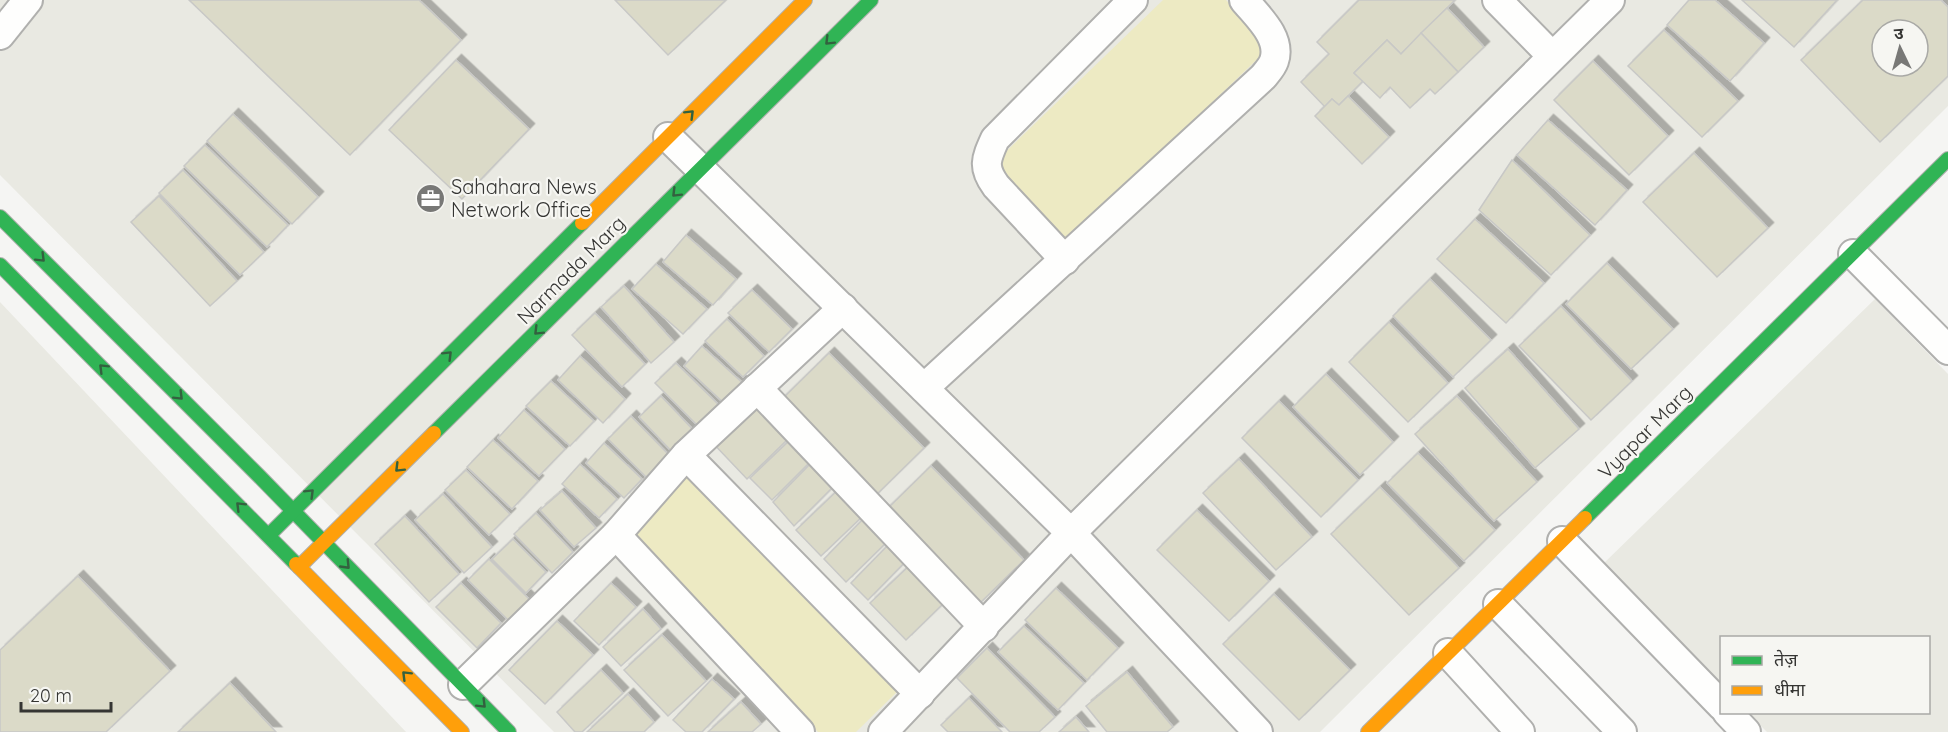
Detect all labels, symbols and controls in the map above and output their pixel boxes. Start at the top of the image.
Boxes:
north arrow [1870,18,1930,78]
text: उ [1893,23,1905,43]
one-way arrow [826,34,837,45]
one-way arrow [683,111,694,122]
place label: Sahahara News Network Office [451,174,597,222]
office icon: Sahahara News Network Office [414,183,446,215]
one-way arrow [672,186,683,197]
street label: Narmada Marg [511,210,630,329]
one-way arrow [34,251,45,262]
one-way arrow [534,324,544,335]
one-way arrow [440,352,451,363]
one-way arrow [99,365,110,376]
street label: Vyapar Marg [1592,379,1697,484]
one-way arrow [173,389,183,400]
one-way arrow [396,461,407,472]
one-way arrow [303,489,313,500]
one-way arrow [237,503,248,514]
one-way arrow [338,557,349,568]
legend [1720,636,1930,714]
text: तेज़ [1774,648,1798,671]
one-way arrow [403,672,414,683]
scale bar [21,675,111,713]
text: धीमा [1774,678,1805,701]
text: 20 m [30,684,72,707]
one-way arrow [475,698,486,708]

